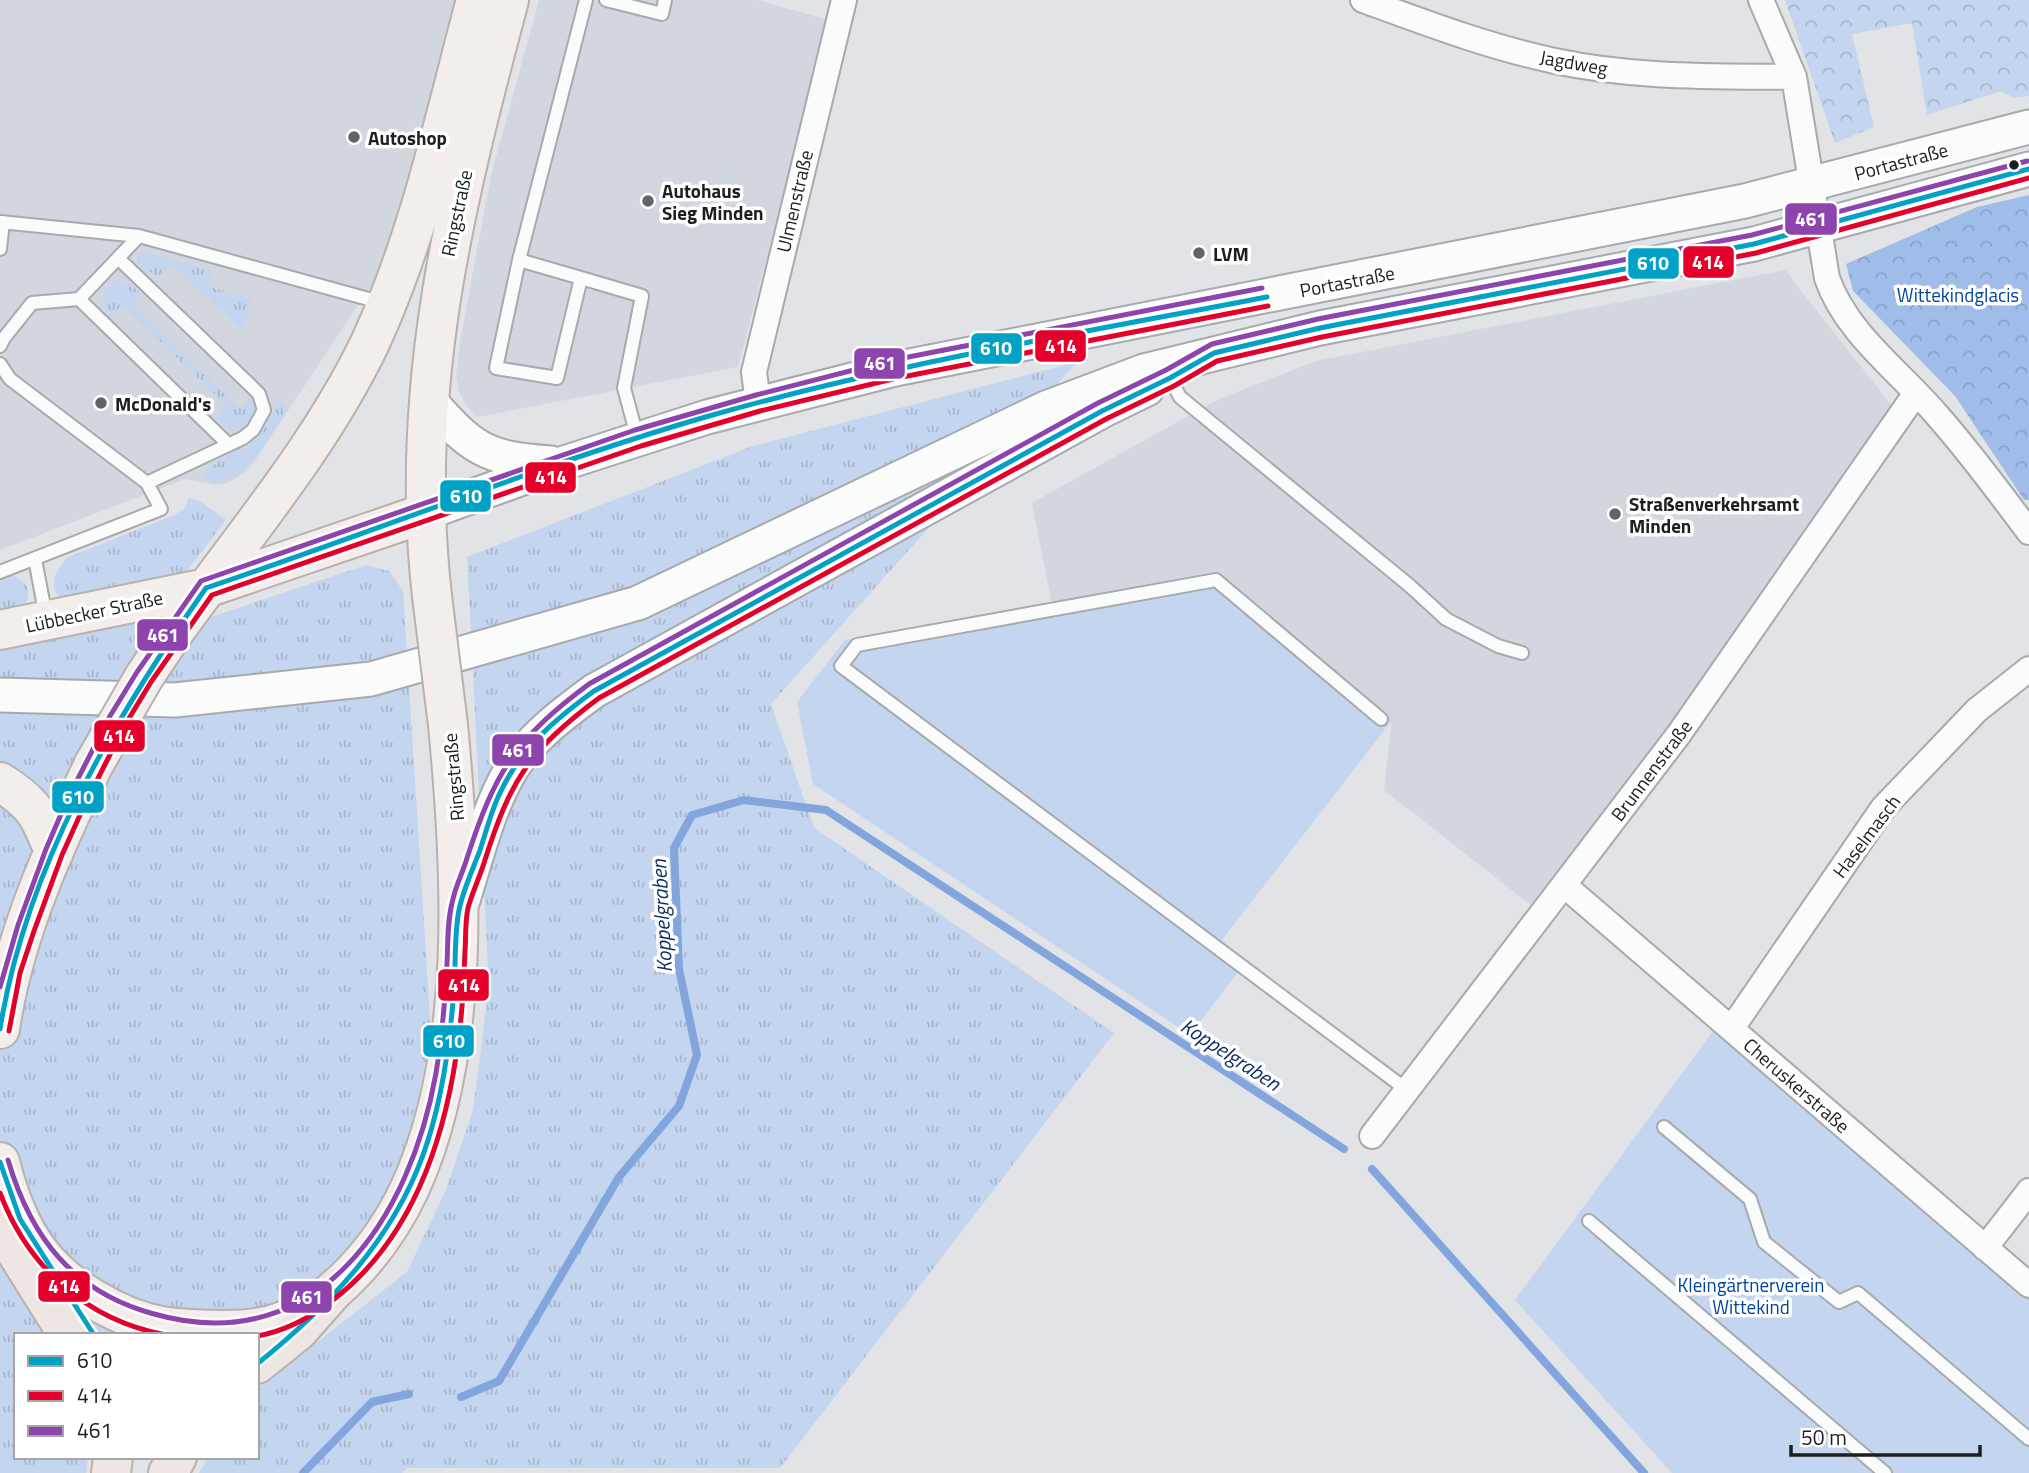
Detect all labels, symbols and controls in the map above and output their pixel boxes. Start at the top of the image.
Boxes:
street label: Jagdweg [1538,42,1611,82]
place label: Autoshop [368,123,447,152]
marker: Autoshop [346,129,362,145]
street label: Portastraße [1851,135,1951,187]
street label: Ulmenstraße [768,147,820,255]
unlabelled marker [2007,158,2021,172]
street label: Ringstraße [433,167,479,259]
place label: Autohaus Sieg Minden [662,176,764,227]
marker: Autohaus Sieg Minden [640,193,656,209]
line badge: 461 [1784,202,1838,236]
text: 461 [1795,204,1827,233]
place label: LVM [1213,239,1249,268]
marker: LVM [1191,245,1207,261]
line badge: 414 [1682,245,1735,279]
line badge: 610 [1627,247,1680,280]
text: 414 [1692,247,1724,276]
text: 610 [1637,248,1669,277]
street label: Portastraße [1297,258,1397,304]
park label: Wittekindglacis [1897,280,2019,309]
line badge: 414 [1034,329,1087,363]
text: 414 [1045,331,1077,360]
line badge: 610 [970,332,1023,365]
text: 610 [980,333,1012,362]
line badge: 461 [853,347,906,380]
text: 461 [864,348,896,377]
place label: McDonald's [115,389,211,418]
marker: McDonald's [93,395,109,411]
line badge: 414 [524,461,577,494]
text: 414 [535,462,567,491]
line badge: 610 [439,479,492,513]
text: 610 [450,481,482,510]
place label: Straßenverkehrsamt Minden [1629,489,1799,540]
marker: Straßenverkehrsamt Minden [1607,506,1623,522]
street label: Lübbecker Straße [23,582,165,640]
line badge: 461 [136,618,189,652]
text: 461 [147,620,179,649]
street label: Brunnenstraße [1603,713,1699,827]
line badge: 414 [93,719,146,753]
text: 414 [103,721,135,750]
street label: Ringstraße [435,732,471,822]
line badge: 461 [491,733,545,767]
text: 461 [502,735,534,764]
line badge: 610 [51,780,105,814]
text: 610 [62,782,94,811]
street label: Haselmasch [1825,788,1907,884]
water label: Koppelgraben [642,858,680,973]
line badge: 414 [437,968,490,1002]
text: 414 [448,970,480,999]
water label: Koppelgraben [1175,1010,1288,1099]
line badge: 610 [422,1024,475,1058]
text: 610 [433,1026,465,1055]
street label: Cheruskerstraße [1737,1031,1857,1139]
line badge: 414 [37,1270,91,1303]
park label: Kleingärtnerverein Wittekind [1678,1270,1824,1321]
text: 414 [48,1271,80,1300]
line badge: 461 [280,1280,333,1314]
text: 461 [291,1282,323,1311]
legend [14,1333,259,1459]
text: 610 [77,1344,112,1376]
text: 414 [77,1379,112,1411]
text: 461 [77,1414,112,1446]
scale bar [1791,1414,1980,1458]
text: 50 m [1801,1421,1847,1453]

